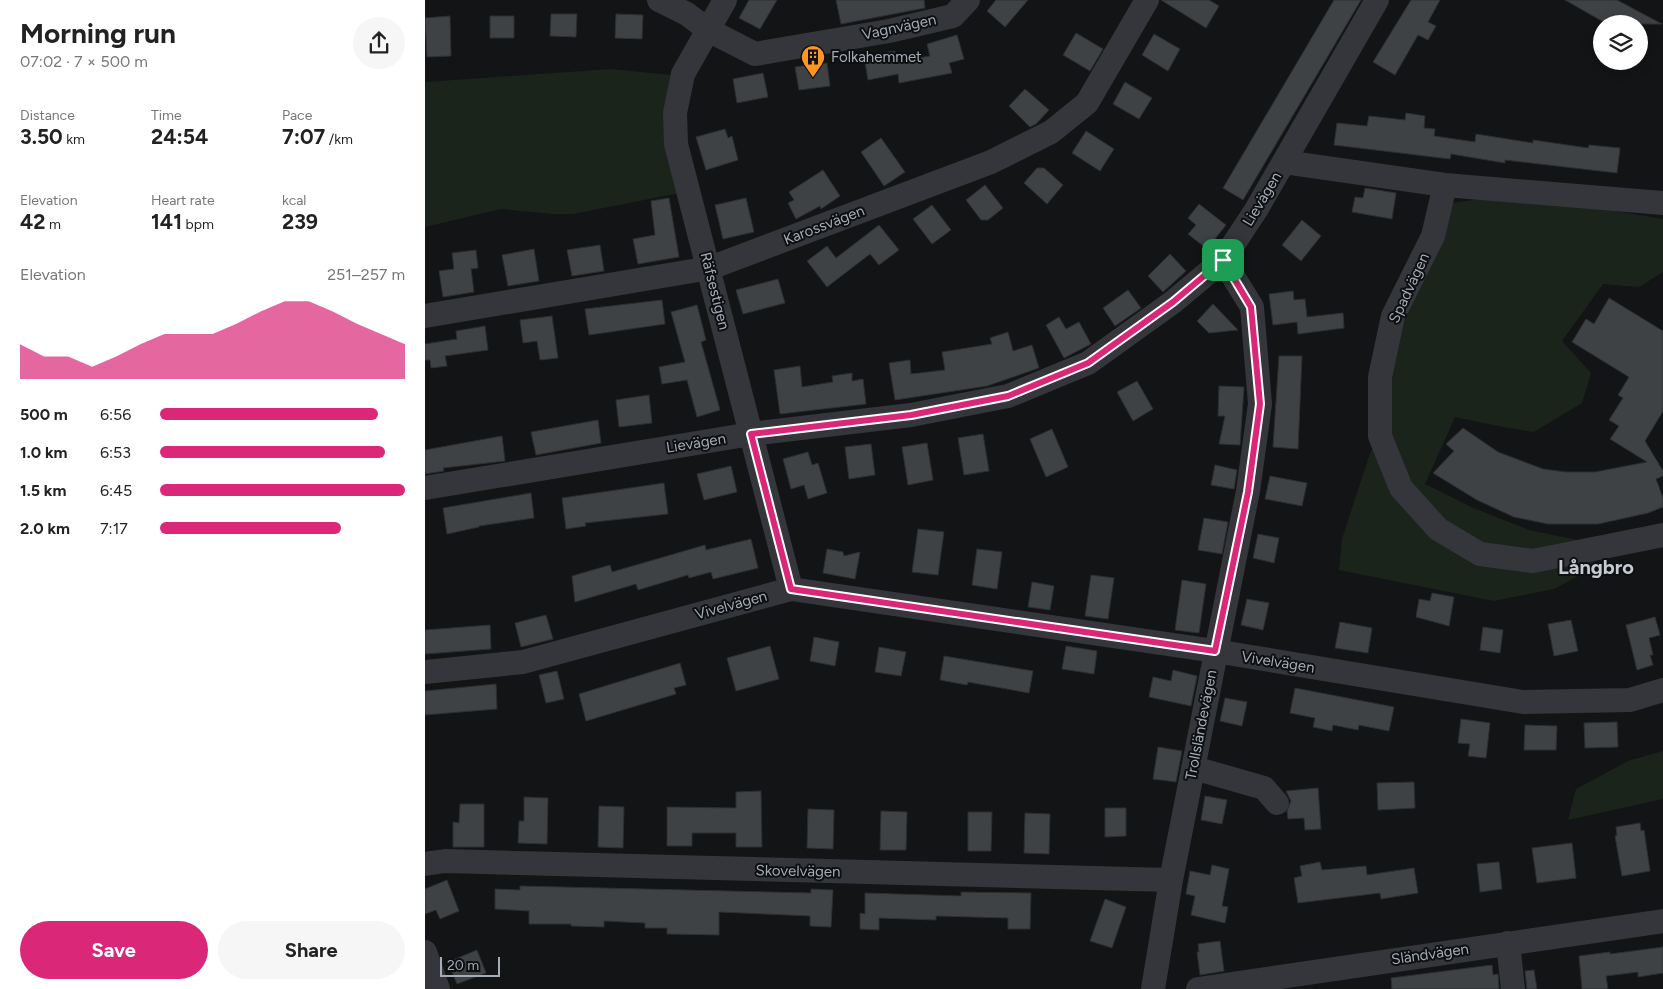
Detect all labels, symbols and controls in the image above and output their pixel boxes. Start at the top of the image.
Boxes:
street label: Vagnvägen [860,10,938,44]
map controls [1593,15,1648,70]
button: layers [1593,15,1648,70]
text: Morning run [20,16,176,50]
button: share [353,17,405,69]
building icon: Folkahemmet [800,44,826,78]
place label: Folkahemmet [831,48,922,66]
text: 07:02 · 7 × 500 m [20,52,148,71]
text: Distance [20,107,75,124]
text: Time [151,107,182,124]
text: Pace [282,107,312,124]
text: 3.50 [20,124,63,149]
text: 24:54 [151,124,208,149]
text: 7:07 [282,124,325,149]
text: km [63,131,85,148]
text: /km [325,131,353,148]
street label: Lievägen [1239,169,1285,229]
text: Elevation [20,192,78,209]
text: Heart rate [151,192,215,209]
text: kcal [282,192,306,209]
street label: Karossvägen [781,201,867,249]
text: 42 [20,209,45,234]
text: 141 [151,209,182,234]
text: 239 [282,209,318,234]
text: m [45,216,61,233]
text: bpm [182,216,214,233]
pin [1202,239,1244,281]
icon: arrive [1209,246,1237,274]
street label: Räfsestigen [697,250,733,332]
street label: Spadvägen [1385,250,1433,326]
text: Elevation [20,265,86,284]
text: 251–257 m [327,265,405,284]
text: 500 m [20,405,68,424]
text: 6:56 [100,405,131,424]
street label: Lievägen [665,429,727,457]
text: 1.0 km [20,443,67,462]
text: 6:53 [100,443,131,462]
text: 1.5 km [20,481,66,500]
text: 6:45 [100,481,132,500]
text: 2.0 km [20,519,70,538]
text: 7:17 [100,519,128,538]
district label: Långbro [1558,555,1634,579]
street label: Vivelvägen [693,587,769,623]
street label: Vivelvägen [1240,647,1316,677]
street label: Trollsländevägen [1181,668,1221,782]
street label: Skovelvägen [755,861,841,881]
button: Save [20,921,208,979]
button: Share [218,921,405,979]
street label: Sländvägen [1390,940,1470,968]
scale bar [440,954,500,977]
text: 20 m [447,957,479,974]

